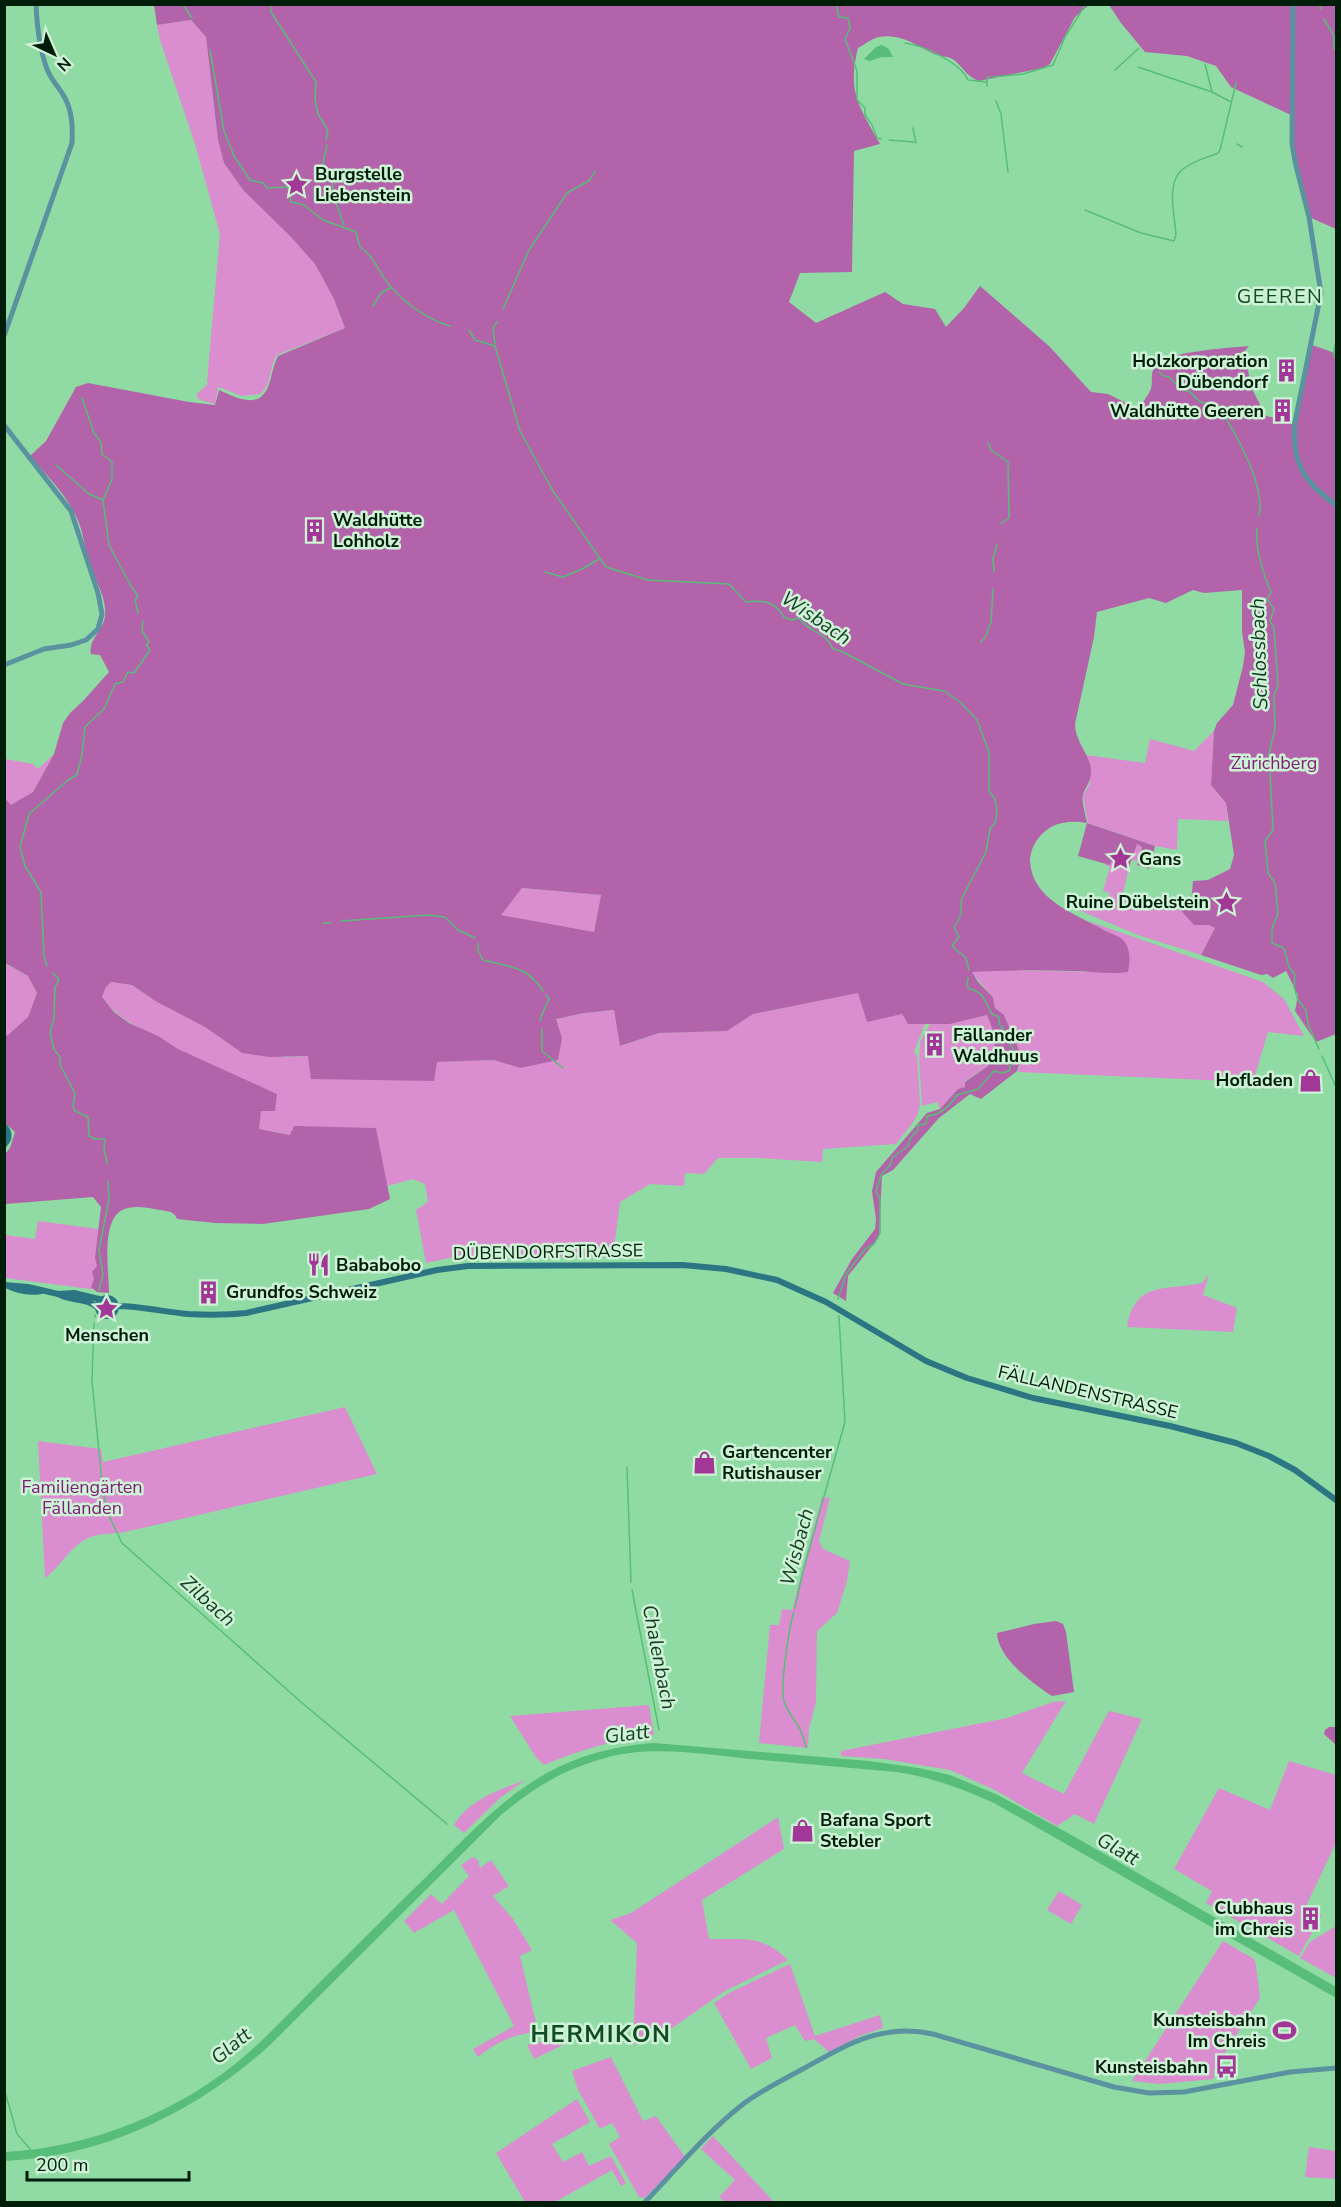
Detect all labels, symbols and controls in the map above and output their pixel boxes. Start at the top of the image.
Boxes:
north arrow [24,24,84,84]
text: N [52,52,76,76]
place label: Burgstelle Liebenstein [315,162,411,207]
place icon: Burgstelle Liebenstein [284,171,310,197]
district label: GEEREN [1237,283,1323,310]
place label: Holzkorporation Dübendorf [1132,349,1268,394]
building icon: Holzkorporation Dübendorf [1273,358,1299,384]
building icon: Waldhütte Geeren [1269,398,1295,424]
place label: Waldhütte Geeren [1110,399,1264,423]
place label: Waldhütte Lohholz [333,508,422,553]
building icon: Waldhütte Lohholz [302,517,328,543]
water label: Wisbach [776,585,856,651]
water label: Schlossbach [1244,598,1274,710]
park label: Zürichberg [1231,751,1317,775]
place icon: Gans [1108,846,1134,872]
place label: Gans [1139,847,1182,871]
place icon: Ruine Dübelstein [1214,889,1240,915]
place label: Ruine Dübelstein [1066,890,1209,914]
place label: Fällander Waldhuus [953,1023,1039,1068]
building icon: Fällander Waldhuus [922,1032,948,1058]
shop icon: Hofladen [1298,1067,1324,1093]
place label: Hofladen [1216,1068,1293,1092]
street label: DÜBENDORFSTRASSE [453,1238,643,1266]
restaurant icon: Bababobo [305,1252,331,1278]
place label: Bababobo [336,1253,421,1277]
building icon: Grundfos Schweiz [195,1279,221,1305]
place label: Grundfos Schweiz [226,1280,377,1304]
place icon: Menschen [94,1296,120,1322]
place label: Menschen [65,1323,149,1347]
street label: FÄLLANDENSTRASSE [996,1360,1180,1424]
place label: Gartencenter Rutishauser [722,1440,832,1485]
shop icon: Gartencenter Rutishauser [691,1449,717,1475]
park label: Familiengärten Fällanden [22,1475,142,1520]
water label: Wisbach [774,1505,820,1589]
water label: Zilbach [175,1569,241,1633]
water label: Chalenbach [636,1602,682,1712]
water label: Glatt [603,1718,652,1750]
place label: Bafana Sport Stebler [820,1808,931,1853]
shop icon: Bafana Sport Stebler [789,1817,815,1843]
water label: Glatt [1092,1826,1145,1872]
place label: Clubhaus im Chreis [1214,1896,1293,1941]
building icon: Clubhaus im Chreis [1298,1905,1324,1931]
place label: Kunsteisbahn Im Chreis [1153,2008,1266,2053]
sports icon: Kunsteisbahn Im Chreis [1271,2017,1297,2043]
district label: HERMIKON [531,2018,671,2050]
water label: Glatt [205,2021,258,2071]
bus stop icon: Kunsteisbahn [1213,2054,1239,2080]
place label: Kunsteisbahn [1095,2055,1208,2079]
scale bar [27,2144,189,2182]
text: 200 m [36,2153,88,2177]

